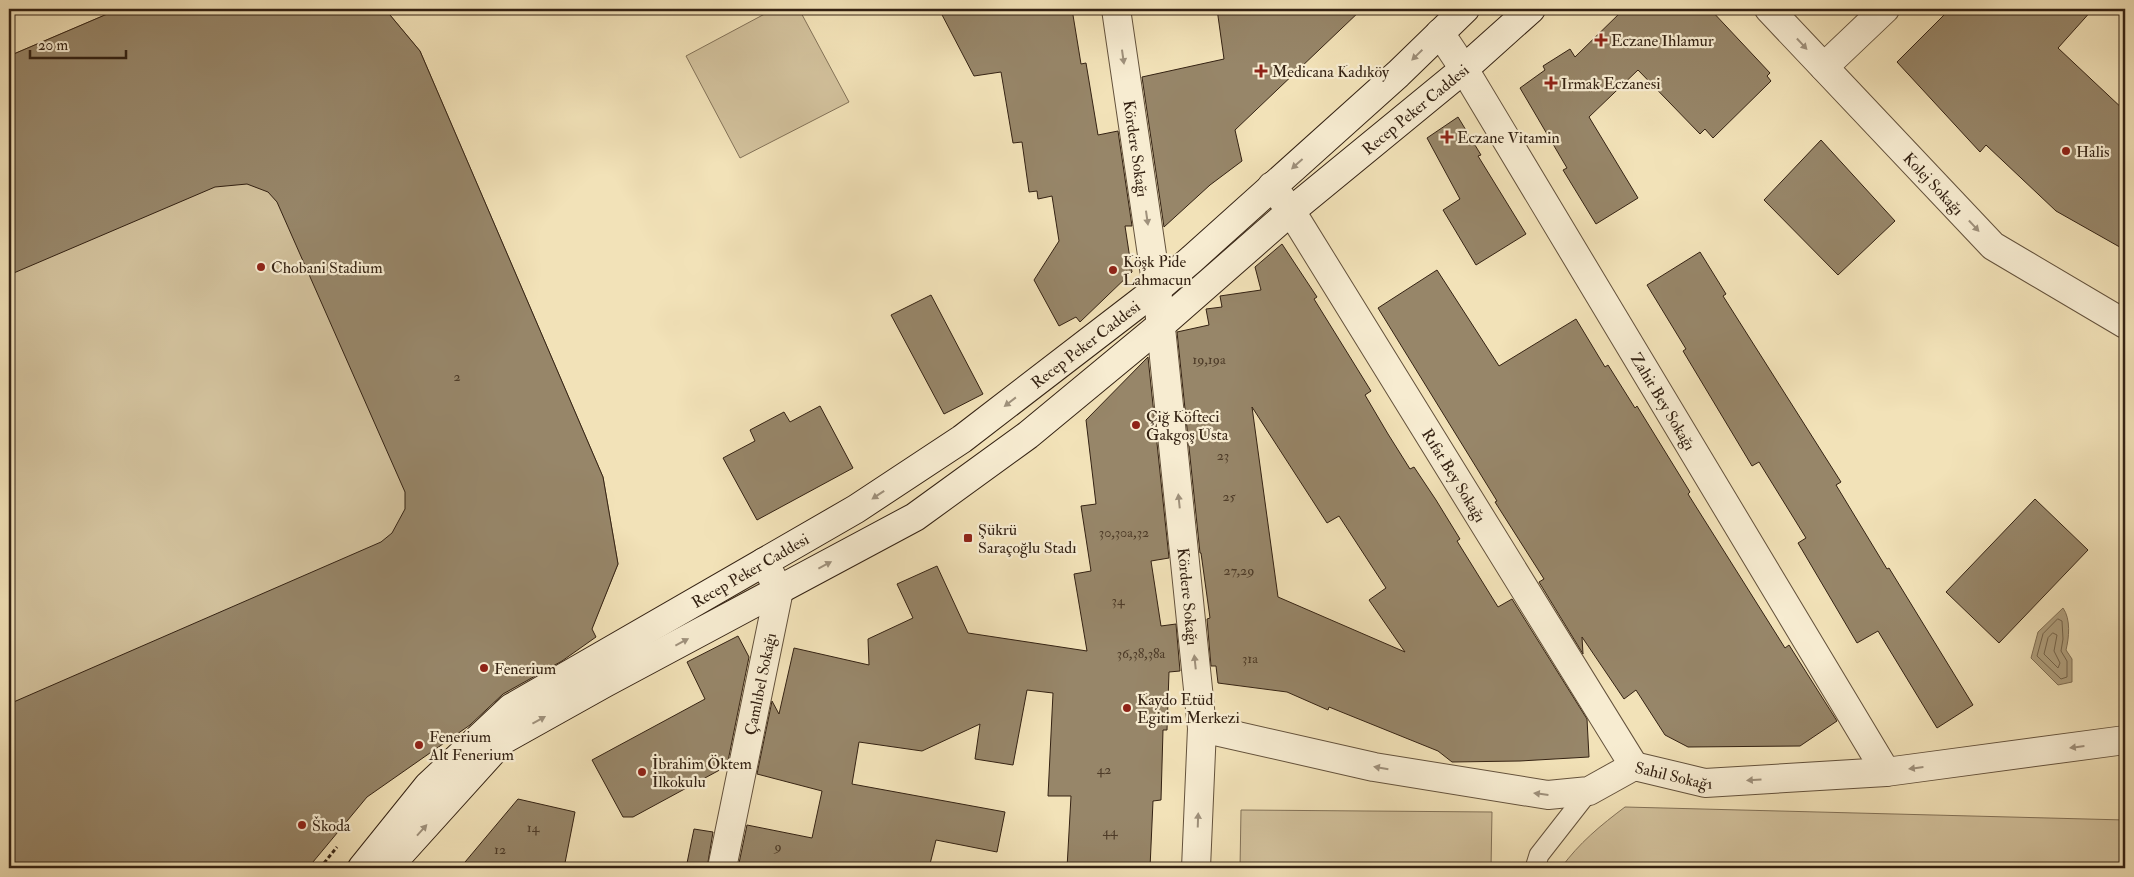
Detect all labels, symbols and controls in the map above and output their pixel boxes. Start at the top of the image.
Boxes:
scale bar [30,28,126,60]
place label: Eczane Ihlamur [1611,31,1714,51]
marker: Eczane Ihlamur [1595,34,1607,46]
text: 20 m [38,36,68,55]
one-way arrow [1796,38,1808,50]
one-way arrow [1119,49,1127,65]
one-way arrow [1411,49,1423,61]
street label: Recep Peker Caddesi [1358,60,1473,160]
place label: Medicana Kadıköy [1272,62,1390,82]
marker: Medicana Kadıköy [1254,64,1268,78]
place label: Irmak Eczanesi [1561,74,1660,94]
marker: Irmak Eczanesi [1545,77,1557,89]
street label: Kördere Sokağı [1118,99,1152,199]
place label: Eczane Vitamin [1457,128,1560,148]
marker: Eczane Vitamin [1441,131,1453,143]
place label: Halis [2076,142,2110,162]
marker: Halis [2060,145,2072,157]
street label: Kolej Sokağı [1899,148,1968,220]
one-way arrow [1291,158,1303,170]
one-way arrow [1143,210,1151,226]
one-way arrow [1968,220,1980,232]
place label: Köşk Pide Lahmacun [1123,252,1192,290]
place label: Chobani Stadium [271,258,383,278]
marker: Chobani Stadium [255,261,267,273]
marker: Köşk Pide Lahmacun [1107,264,1119,276]
street label: Recep Peker Caddesi [1027,297,1144,393]
street label: Zahit Bey Sokağı [1626,350,1700,454]
house number: 19,19a [1192,351,1226,368]
house number: 2 [453,368,461,385]
one-way arrow [1004,396,1017,407]
place label: Çiğ Köfteci Gakgoş Usta [1146,407,1229,445]
marker: Çiğ Köfteci Gakgoş Usta [1130,419,1142,431]
street label: Rıfat Bey Sokağı [1417,425,1490,526]
house number: 23 [1217,447,1229,464]
house number: 25 [1222,488,1236,505]
one-way arrow [871,490,884,500]
one-way arrow [1175,492,1183,508]
place label: Şükrü Saraçoğlu Stadı [978,520,1076,558]
house number: 30,30a,32 [1099,524,1149,541]
street label: Recep Peker Caddesi [688,529,813,613]
marker: Şükrü Saraçoğlu Stadı [962,532,974,544]
street label: Kördere Sokağı [1173,547,1202,646]
one-way arrow [818,561,832,569]
house number: 27,29 [1224,562,1254,579]
house number: 34 [1112,592,1126,609]
street label: Çamlıbel Sokağı [741,631,781,737]
one-way arrow [674,638,689,646]
house number: 36,38,38a [1117,645,1166,662]
house number: 31a [1242,650,1258,667]
one-way arrow [1191,654,1199,670]
place label: Fenerium [494,659,557,679]
marker: Fenerium [478,662,490,674]
place label: Kaydo Etüd Egitim Merkezi [1137,690,1240,728]
marker: Kaydo Etüd Egitim Merkezi [1121,702,1133,714]
one-way arrow [532,716,547,724]
place label: Fenerium Alt Fenerium [428,727,514,765]
marker: Fenerium Alt Fenerium [413,739,425,751]
one-way arrow [2069,743,2085,751]
place label: İbrahim Öktem İlkokulu [652,754,753,792]
street label: Sahil Sokağı [1633,758,1713,795]
house number: 42 [1097,761,1111,778]
one-way arrow [1372,764,1388,772]
one-way arrow [1908,764,1924,772]
marker: İbrahim Öktem İlkokulu [636,766,648,778]
one-way arrow [1746,777,1762,785]
one-way arrow [1533,790,1549,798]
one-way arrow [1194,811,1202,827]
place label: Škoda [312,815,351,836]
marker: Škoda [296,819,308,831]
house number: 14 [527,819,541,836]
house number: 44 [1102,823,1119,840]
one-way arrow [416,825,428,837]
house number: 9 [773,838,782,855]
house number: 12 [494,841,506,858]

